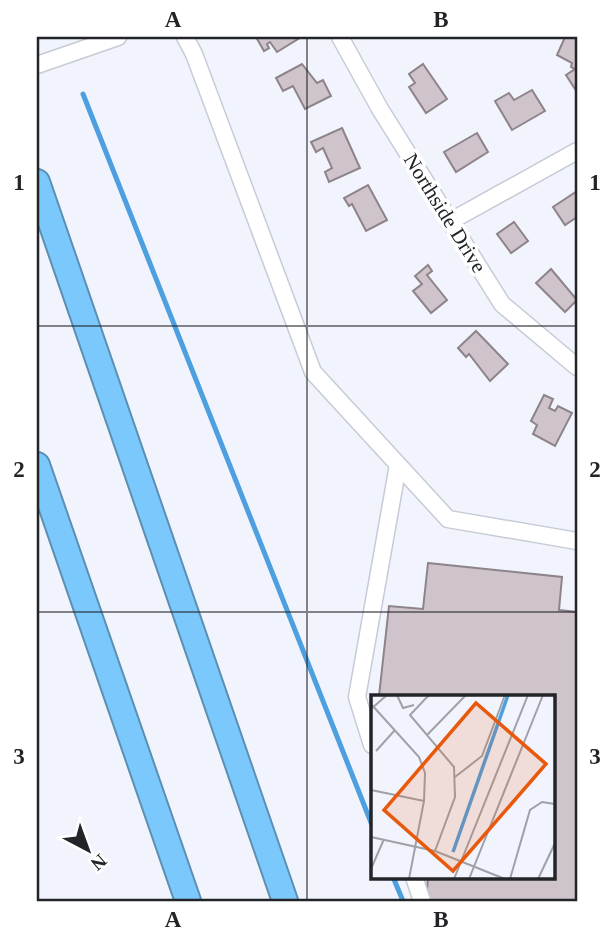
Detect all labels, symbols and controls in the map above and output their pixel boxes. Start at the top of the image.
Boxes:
text: A [165,7,182,32]
text: B [433,7,449,32]
street label: Northside Drive [399,149,491,277]
text: 1 [13,170,25,195]
text: 1 [589,170,601,195]
text: 2 [13,457,25,482]
text: 2 [589,457,601,482]
inset map [371,695,554,878]
text: 3 [13,744,25,769]
text: 3 [589,744,601,769]
north arrow [52,816,122,886]
text: N [87,850,111,875]
text: A [165,907,182,932]
text: B [433,907,449,932]

